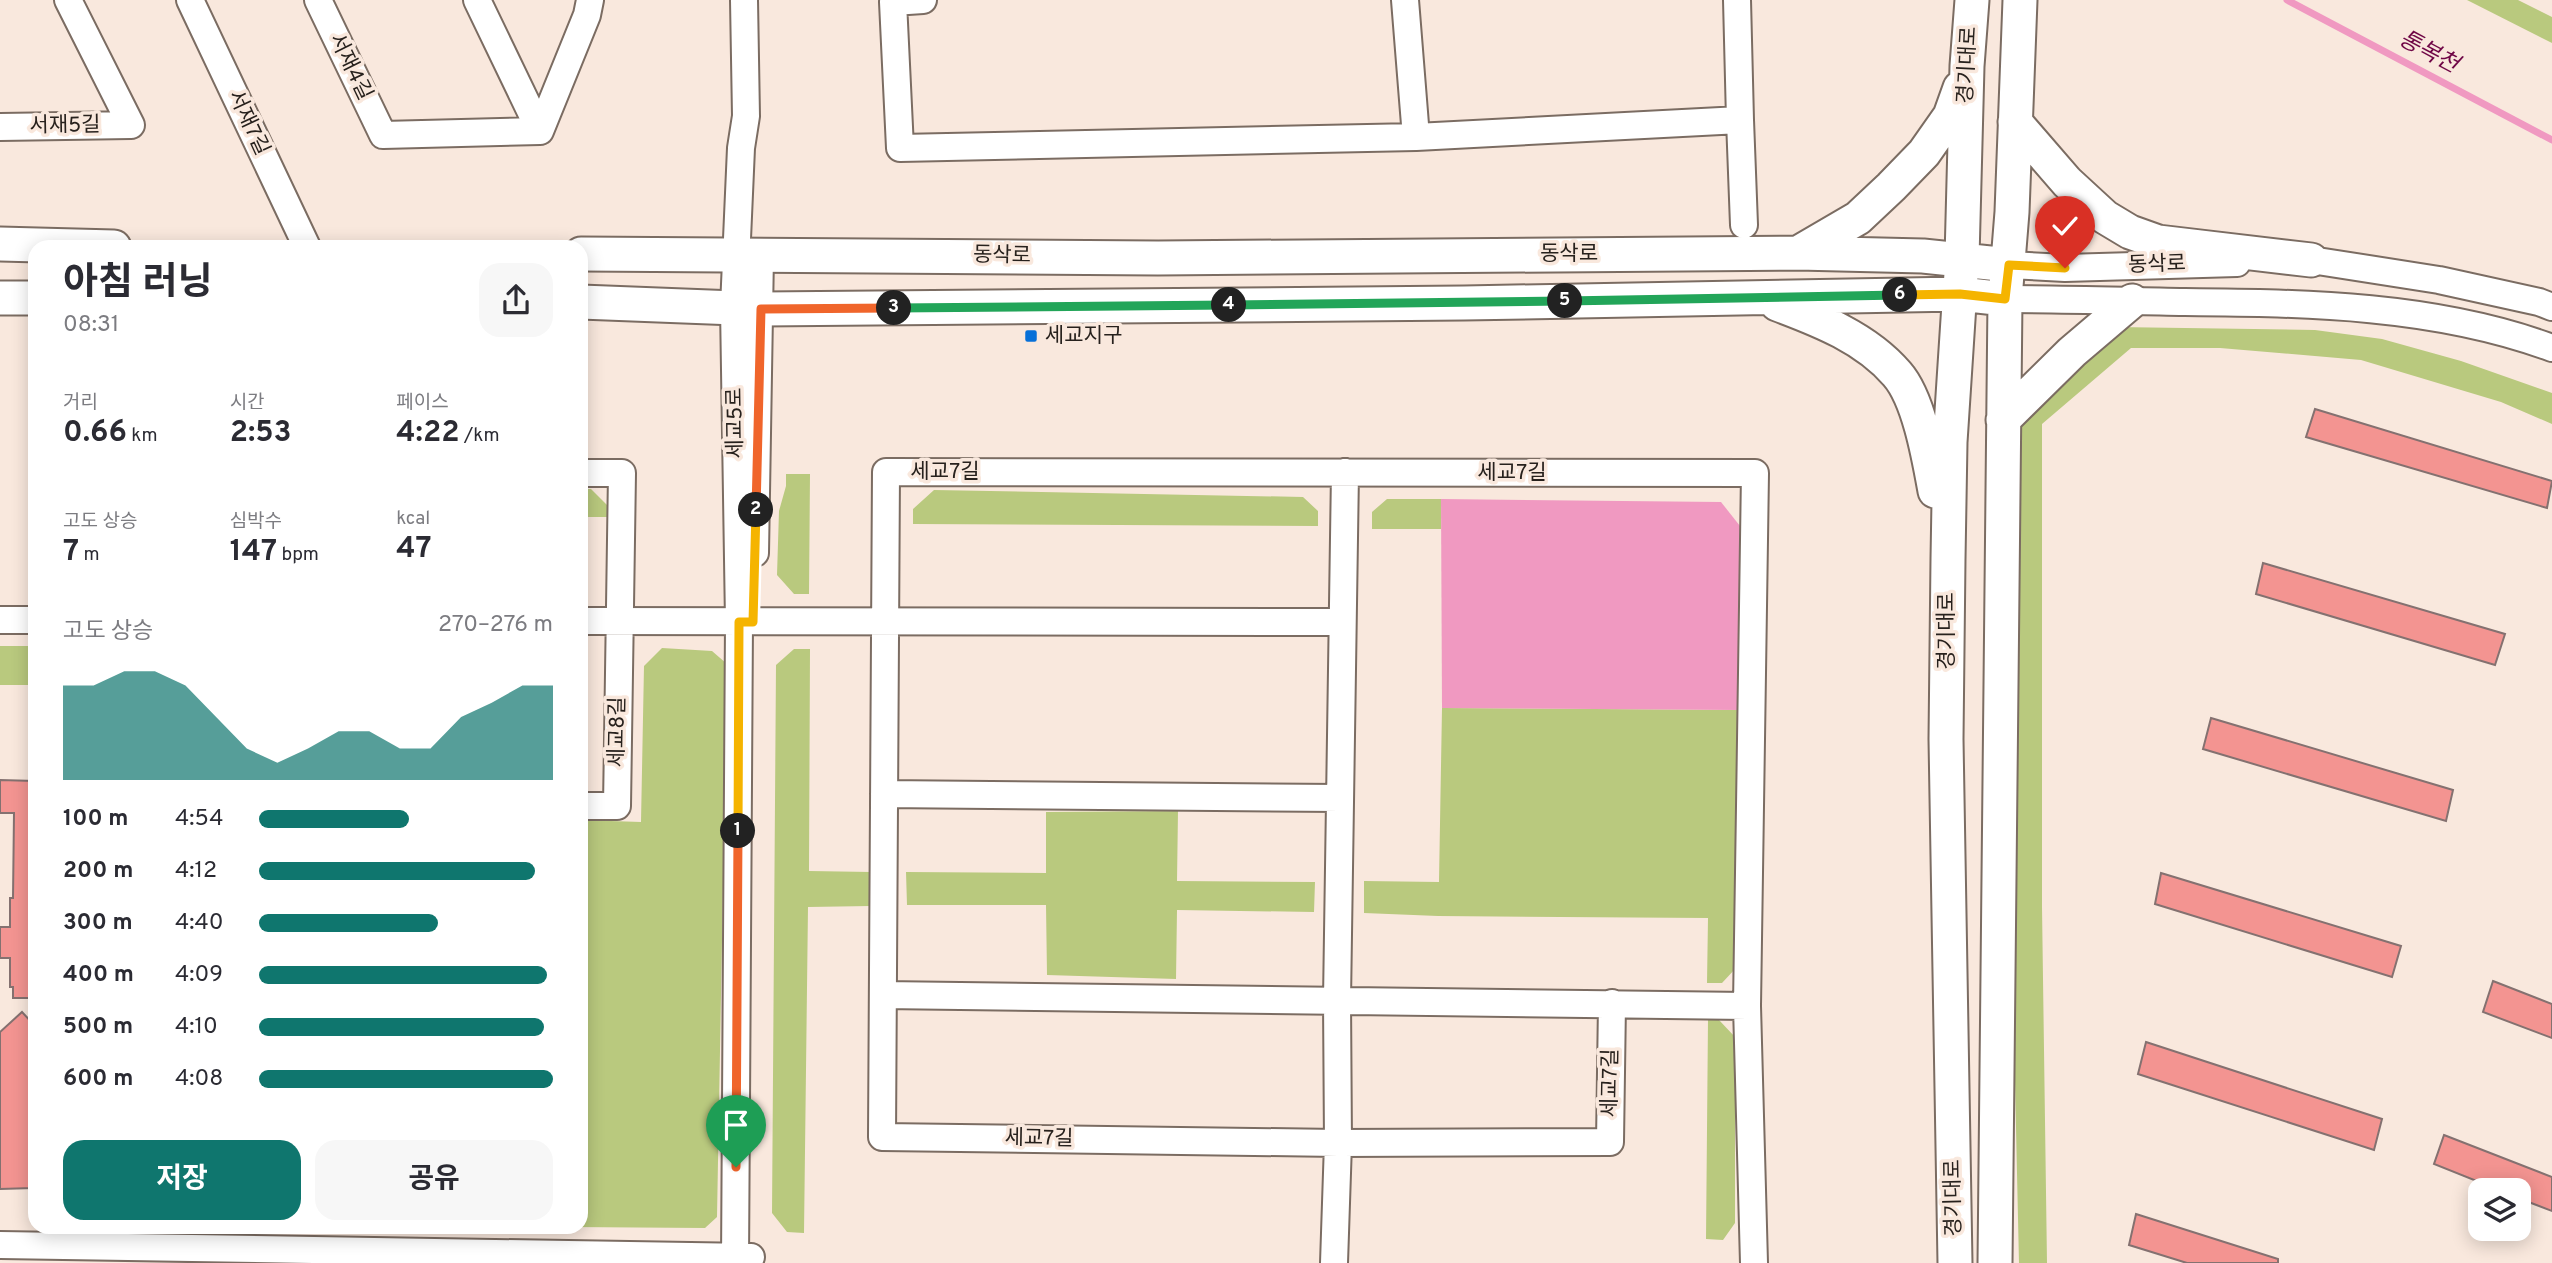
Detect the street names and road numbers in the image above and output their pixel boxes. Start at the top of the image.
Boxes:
street label: 경기대로 [1952,26,1984,104]
street label: 서재4길 [322,29,378,105]
street label: 서재7길 [221,86,275,160]
street label: 서재5길 [29,112,101,140]
street label: 동삭로 [1540,241,1598,268]
street label: 동삭로 [973,242,1031,270]
street label: 동삭로 [2128,250,2186,280]
street label: 세교5로 [722,387,750,459]
street label: 세교7길 [911,459,979,486]
street label: 세교7길 [1478,460,1546,487]
street label: 경기대로 [1934,592,1961,670]
street label: 세교8길 [604,696,632,768]
street label: 세교7길 [1597,1048,1625,1118]
street label: 세교7길 [1004,1125,1074,1153]
street label: 경기대로 [1940,1159,1968,1237]

